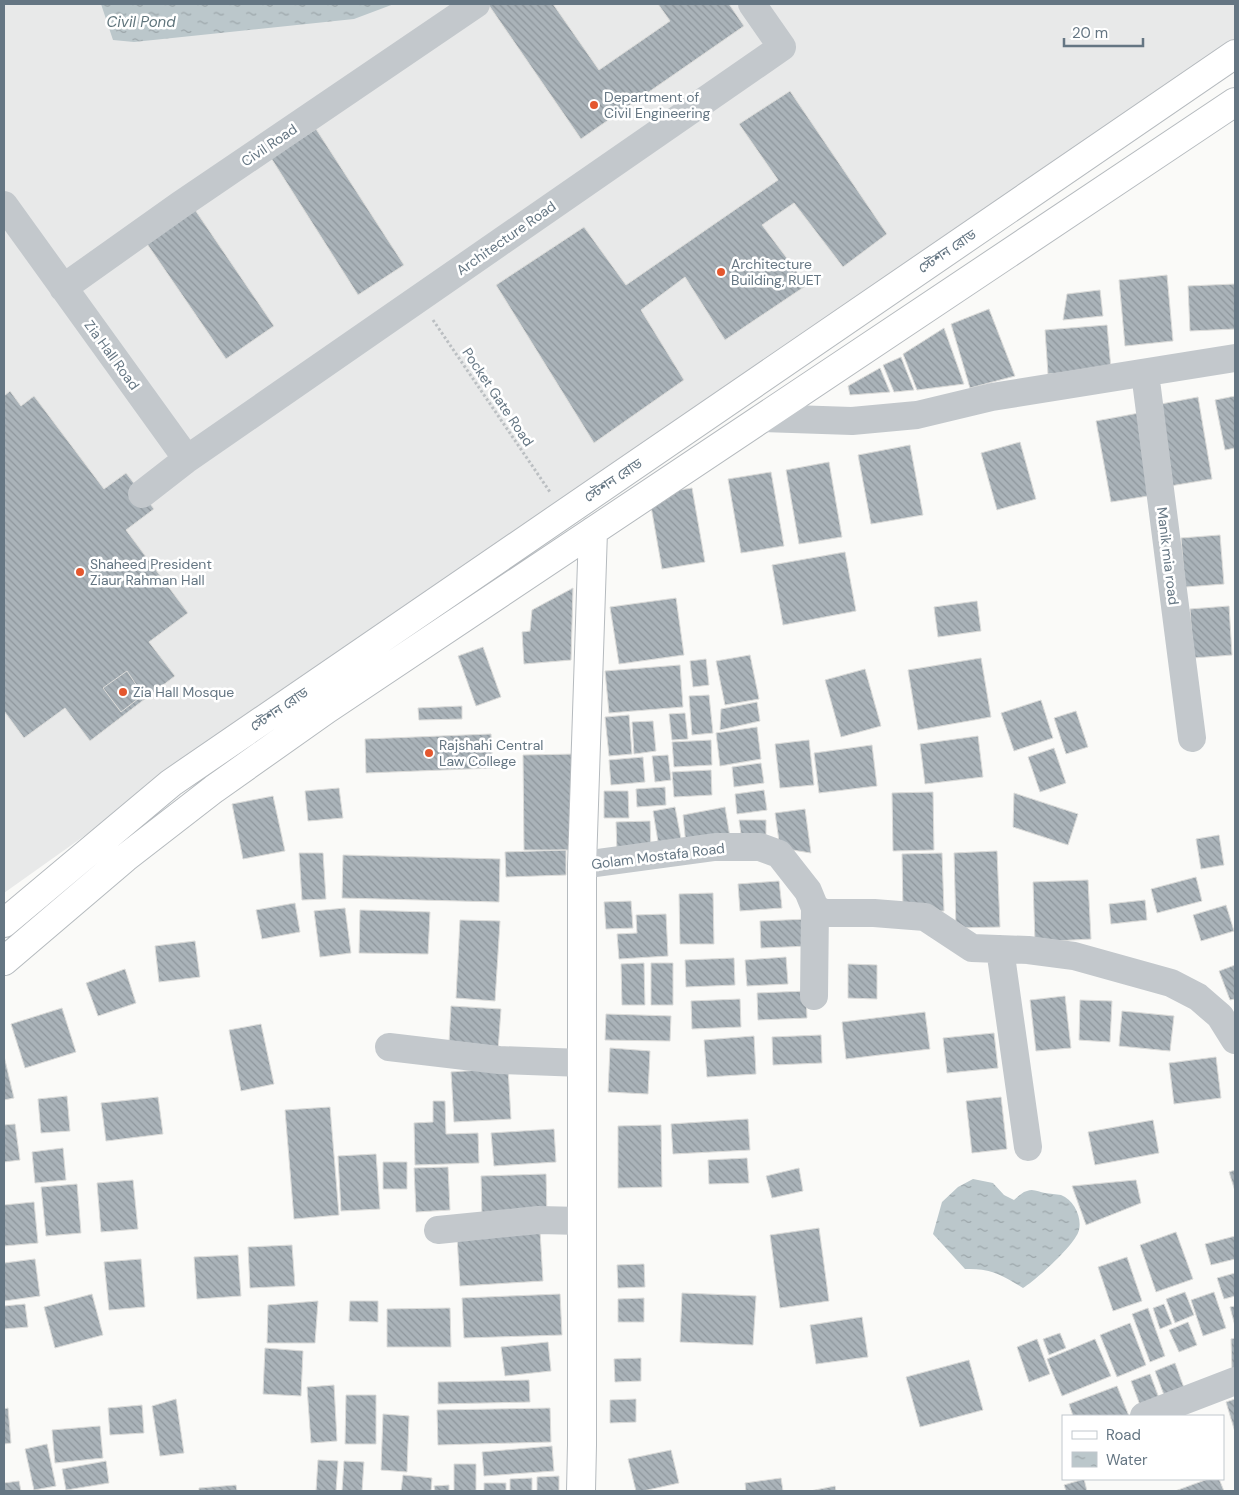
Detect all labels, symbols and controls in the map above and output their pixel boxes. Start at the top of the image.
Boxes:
water label: Civil Pond [106,12,176,32]
scale bar [1064,15,1143,47]
text: 20 m [1072,23,1108,43]
place label: Department of Civil Engineering [604,88,711,122]
marker: Department of Civil Engineering [588,99,600,111]
street label: Civil Road [238,120,300,170]
street label: Architecture Road [453,197,559,279]
street label: স্টেশন রোড [914,224,980,277]
place label: Architecture Building, RUET [731,255,822,289]
marker: Architecture Building, RUET [715,266,727,278]
street label: Zia Hall Road [81,317,143,393]
street label: Pocket Gate Road [458,344,538,450]
street label: স্টেশন রোড [580,453,646,506]
street label: Manik mia road [1153,506,1183,606]
place label: Shaheed President Ziaur Rahman Hall [90,555,212,589]
marker: Shaheed President Ziaur Rahman Hall [74,566,86,578]
street label: স্টেশন রোড [246,682,312,735]
place label: Zia Hall Mosque [133,683,234,701]
marker: Zia Hall Mosque [117,686,129,698]
place label: Rajshahi Central Law College [439,736,543,770]
marker: Rajshahi Central Law College [423,747,435,759]
street label: Golam Mostafa Road [590,839,726,873]
legend [1062,1415,1224,1480]
text: Road [1106,1425,1141,1445]
text: Water [1106,1450,1148,1470]

